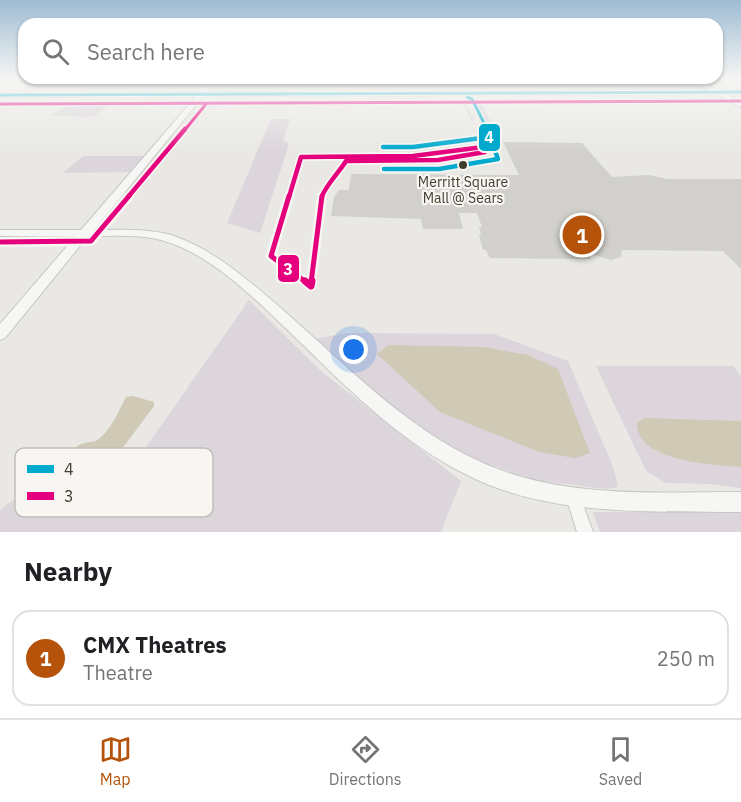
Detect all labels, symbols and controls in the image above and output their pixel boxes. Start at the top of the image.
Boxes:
search box [18,18,723,84]
icon: search [39,35,72,68]
text: Search here [87,37,205,66]
line badge: 4 [478,123,501,152]
text: 4 [484,127,494,147]
marker: Merritt Square Mall @ Sears [457,159,469,171]
place label: Merritt Square Mall @ Sears [418,173,508,207]
pin: 1 [562,212,602,258]
line badge: 3 [277,254,300,283]
text: 3 [283,259,293,279]
your location [339,335,368,364]
legend [15,448,213,517]
text: 4 [64,459,74,479]
text: 3 [64,486,74,506]
text: Nearby [24,554,112,588]
text: CMX Theatres [83,630,227,659]
text: 1 [40,645,52,672]
text: 250 m [657,645,715,672]
text: Theatre [83,659,153,686]
tab: Map [99,733,132,789]
tab: Directions [329,733,402,789]
tab: Saved [599,733,642,789]

